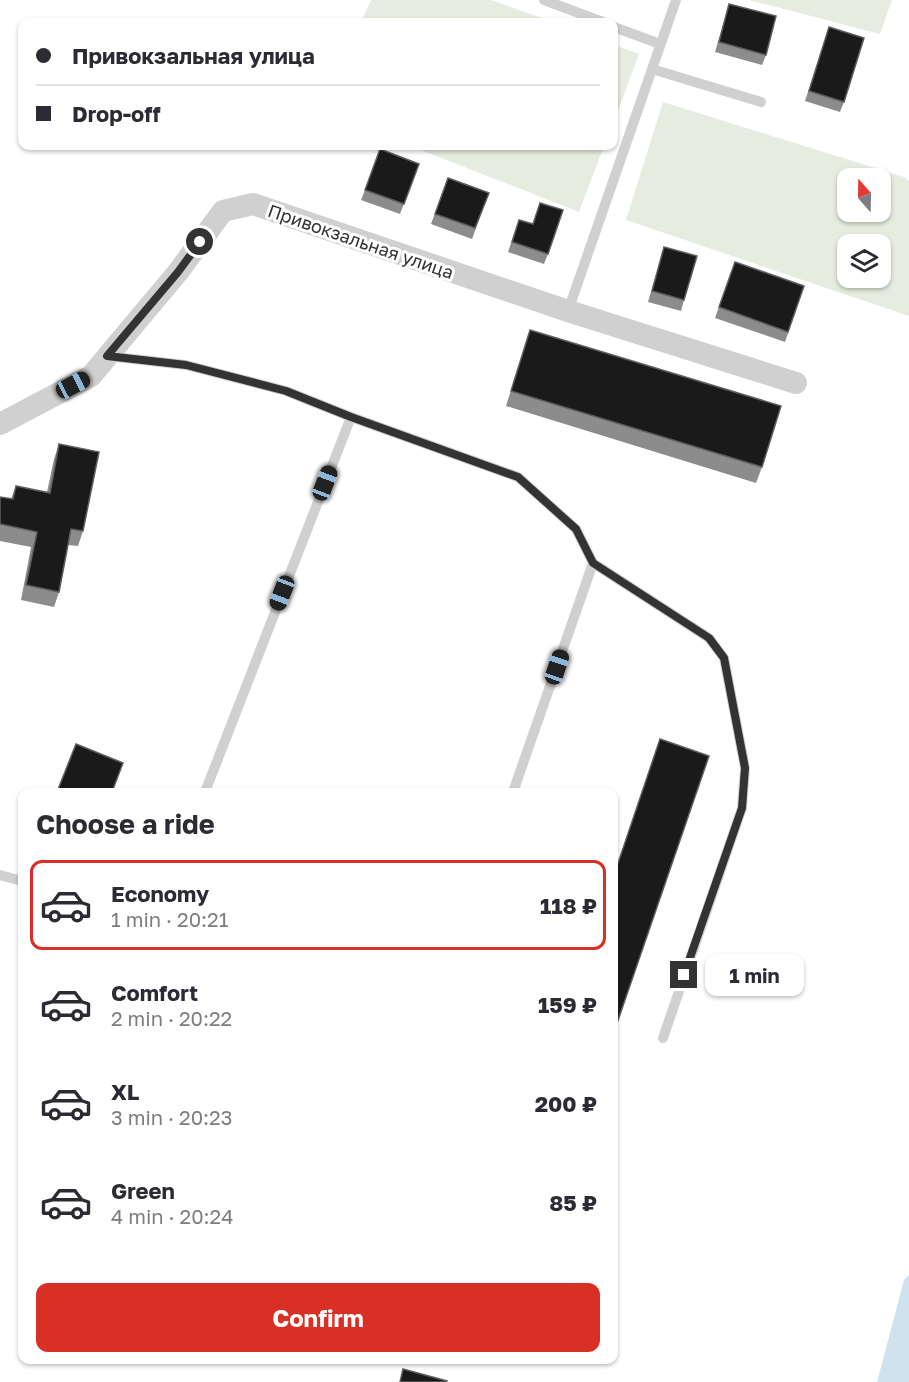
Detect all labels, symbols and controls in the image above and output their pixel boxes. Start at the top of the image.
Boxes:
text: Привокзальная улица [72,42,315,69]
text: Drop-off [72,100,161,127]
north arrow [837,168,891,222]
map controls [837,168,891,288]
street label: Привокзальная улица [265,199,457,283]
route start [186,228,213,255]
button: layers [837,234,891,288]
car [53,369,93,401]
car [310,463,340,503]
car [267,573,297,613]
car [543,647,571,687]
text: Choose a ride [36,808,215,840]
icon: car [39,878,93,932]
text: Economy [111,880,209,907]
text: 118 ₽ [540,892,597,919]
text: 1 min · 20:21 [111,907,228,931]
callout: 1 min [705,954,804,996]
route end [670,961,697,988]
text: 1 min [729,963,780,987]
icon: car [39,977,93,1031]
text: Comfort [111,979,198,1006]
text: 159 ₽ [538,991,597,1018]
text: 2 min · 20:22 [111,1006,232,1030]
icon: car [39,1076,93,1130]
text: XL [111,1078,139,1105]
text: 200 ₽ [535,1090,597,1117]
text: 3 min · 20:23 [111,1105,232,1129]
icon: car [39,1175,93,1229]
text: Green [111,1177,175,1204]
text: 85 ₽ [549,1189,597,1216]
text: 4 min · 20:24 [111,1204,233,1228]
button: Confirm [36,1283,600,1352]

